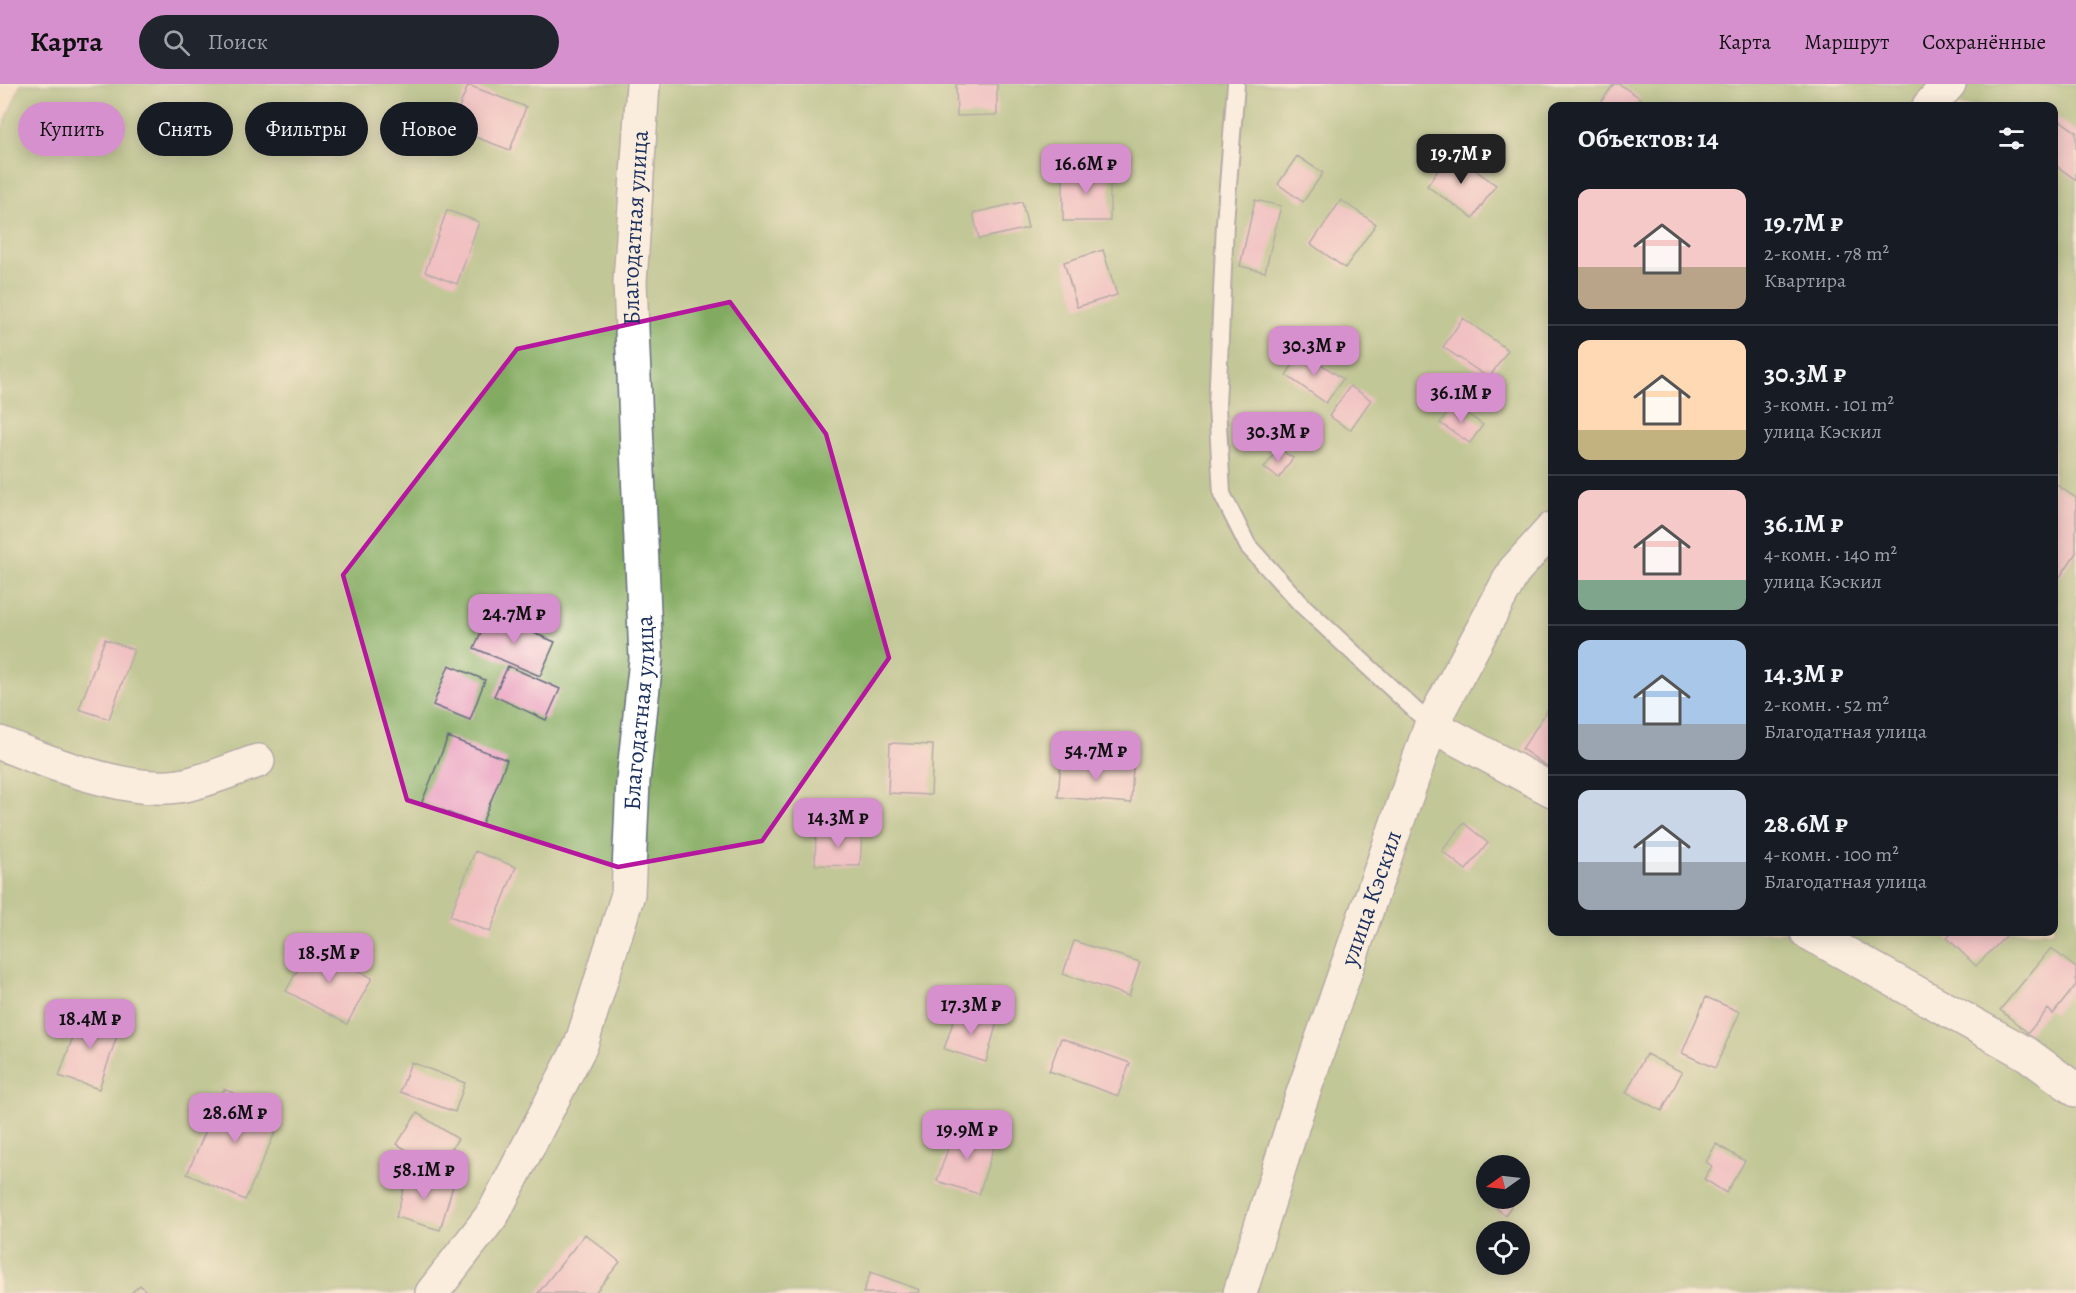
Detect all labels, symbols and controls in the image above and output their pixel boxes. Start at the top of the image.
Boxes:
search box [139,15,559,69]
text: Карта [30,23,103,61]
icon: search [160,26,193,59]
text: Поиск [208,27,268,57]
text: Карта [1718,28,1771,56]
text: Маршрут [1804,28,1889,56]
text: Сохранённые [1922,28,2046,56]
chip: Купить [18,102,125,156]
chip: Снять [137,102,233,156]
chip: Фильтры [245,102,368,156]
chip: Новое [380,102,478,156]
text: Объектов: 14 [1578,121,1719,156]
icon: filters [1995,122,2028,155]
street label: Благодатная улица [614,129,656,326]
pin: 19.7M ₽ [1406,134,1516,185]
text: 19.7M ₽ [1431,140,1491,167]
pin: 16.6M ₽ [1031,144,1141,195]
text: 16.6M ₽ [1055,150,1117,177]
text: 19.7M ₽ [1764,205,1843,240]
icon: home [1626,213,1698,285]
text: 2-комн. · 78 m² [1764,240,1889,267]
text: Квартира [1764,267,1846,294]
pin: 30.3M ₽ [1259,326,1369,377]
text: 30.3M ₽ [1282,332,1346,359]
text: 30.3M ₽ [1764,356,1846,391]
icon: home [1626,364,1698,436]
pin: 36.1M ₽ [1406,373,1516,424]
text: 36.1M ₽ [1430,379,1492,406]
text: 3-комн. · 101 m² [1764,391,1894,418]
pin: 30.3M ₽ [1223,412,1333,463]
text: 30.3M ₽ [1246,418,1310,445]
text: улица Кэскил [1764,418,1882,445]
text: 36.1M ₽ [1764,506,1843,541]
icon: home [1626,514,1698,586]
text: 4-комн. · 140 m² [1764,541,1897,568]
text: улица Кэскил [1764,568,1882,595]
pin: 24.7M ₽ [459,594,569,645]
text: 24.7M ₽ [482,600,546,627]
street label: Благодатная улица [616,615,662,811]
text: 14.3M ₽ [1764,656,1843,691]
icon: home [1626,664,1698,736]
text: 2-комн. · 52 m² [1764,691,1889,718]
text: Благодатная улица [1764,718,1927,745]
pin: 54.7M ₽ [1041,731,1151,782]
text: 54.7M ₽ [1065,737,1127,764]
pin: 14.3M ₽ [783,798,893,849]
text: 14.3M ₽ [807,804,869,831]
text: 28.6M ₽ [1764,806,1848,841]
icon: home [1626,814,1698,886]
street label: улица Кэскил [1332,826,1409,971]
text: 4-комн. · 100 m² [1764,841,1899,868]
text: Благодатная улица [1764,868,1927,895]
pin: 18.5M ₽ [274,933,384,984]
text: 18.5M ₽ [298,939,360,966]
pin: 17.3M ₽ [916,985,1026,1036]
text: 17.3M ₽ [941,991,1001,1018]
pin: 18.4M ₽ [35,999,145,1050]
text: 18.4M ₽ [59,1005,121,1032]
pin: 28.6M ₽ [180,1093,290,1144]
text: 28.6M ₽ [203,1099,267,1126]
pin: 19.9M ₽ [912,1110,1022,1161]
text: 19.9M ₽ [936,1116,998,1143]
pin: 58.1M ₽ [369,1150,479,1201]
north arrow [1476,1155,1530,1209]
map controls [1476,1155,1530,1275]
text: 58.1M ₽ [393,1156,455,1183]
button: locate [1476,1221,1530,1275]

